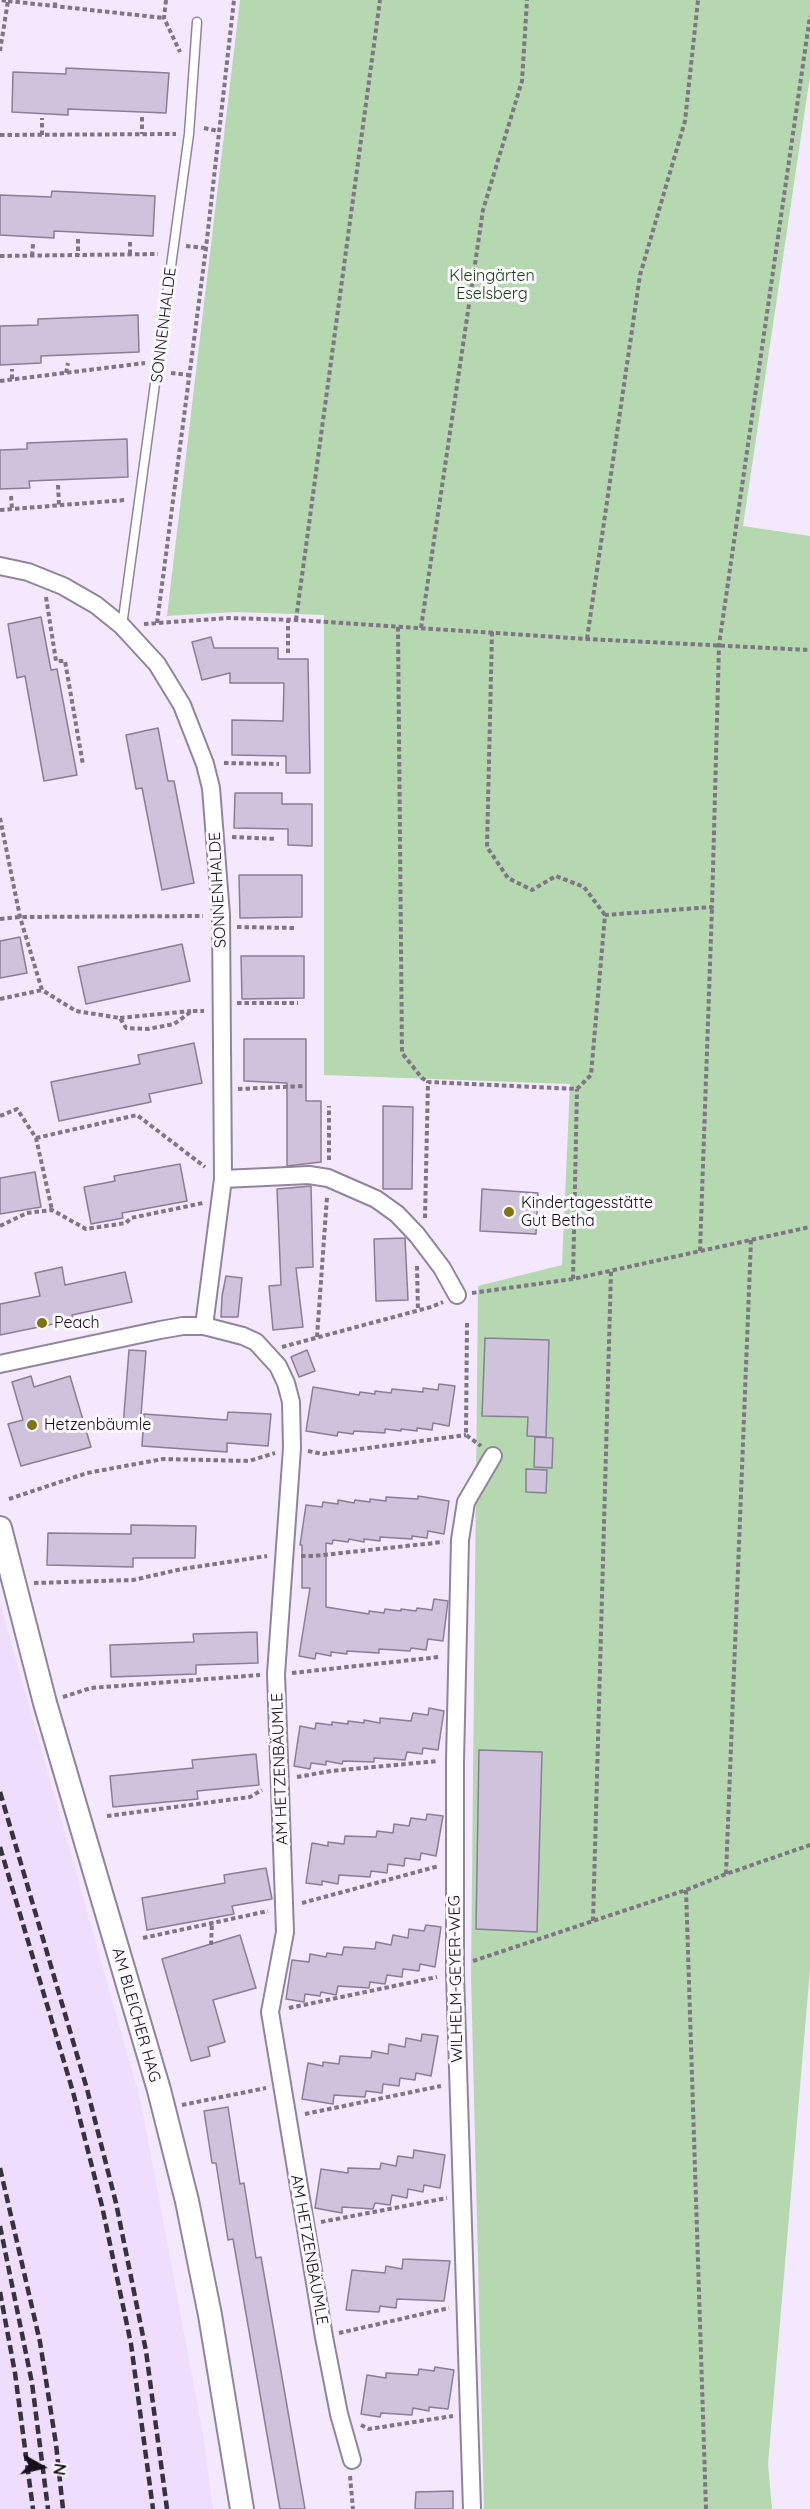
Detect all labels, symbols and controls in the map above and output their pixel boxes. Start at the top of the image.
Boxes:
street label: SONNENHALDE [147,266,181,384]
park label: Kleingärten Eselsberg [449,266,535,304]
street label: SONNENHALDE [205,831,231,949]
place label: Kindertagesstätte Gut Betha [521,1193,653,1231]
marker: Kindertagesstätte Gut Betha [502,1205,516,1219]
place label: Peach [54,1313,100,1333]
marker: Peach [35,1316,49,1330]
place label: Hetzenbäumle [44,1415,151,1435]
marker: Hetzenbäumle [25,1418,39,1432]
street label: AM HETZENBÄUMLE [268,1693,292,1845]
street label: WILHELM-GEYER-WEG [445,1895,467,2063]
street label: AM BLEICHER HAG [108,1946,164,2084]
street label: AM HETZENBÄUMLE [286,2173,332,2327]
north arrow [12,2437,72,2497]
text: N [49,2462,71,2477]

